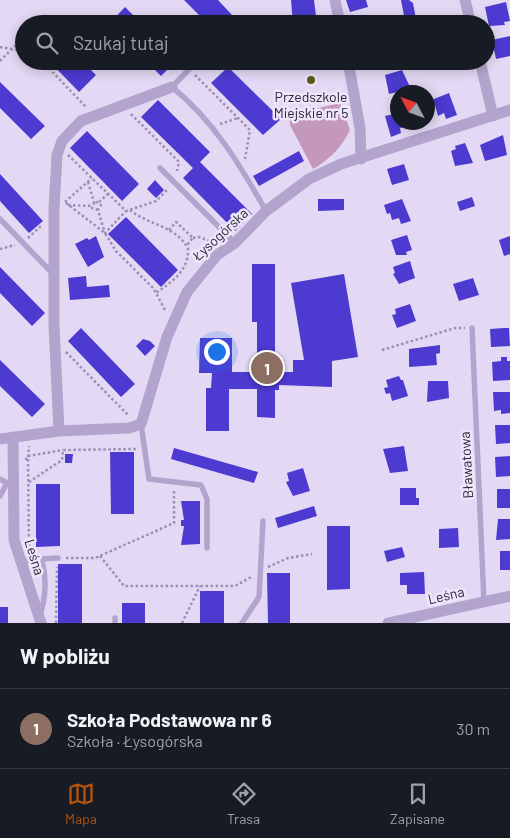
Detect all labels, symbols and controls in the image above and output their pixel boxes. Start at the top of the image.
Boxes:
search box [15,15,495,70]
icon: search [33,29,61,57]
text: Szukaj tutaj [73,31,169,54]
marker: Przedszkole Miejskie nr 5 [305,74,317,86]
north arrow [390,85,435,130]
place label: Przedszkole Miejskie nr 5 [274,88,348,121]
street label: Łysogórska [188,204,251,265]
your location [204,339,230,365]
pin: 1 [251,349,283,387]
street label: Bławatowa [456,431,476,499]
street label: Leśna [21,537,49,577]
street label: Leśna [426,583,466,607]
text: W pobliżu [20,643,110,668]
text: Szkoła Podstawowa nr 6 [67,708,272,731]
text: 1 [33,719,39,738]
text: 30 m [456,719,490,738]
text: Szkoła · Łysogórska [67,731,203,750]
tab: Mapa [65,780,97,827]
tab: Trasa [227,780,260,827]
tab: Zapisane [390,780,445,827]

